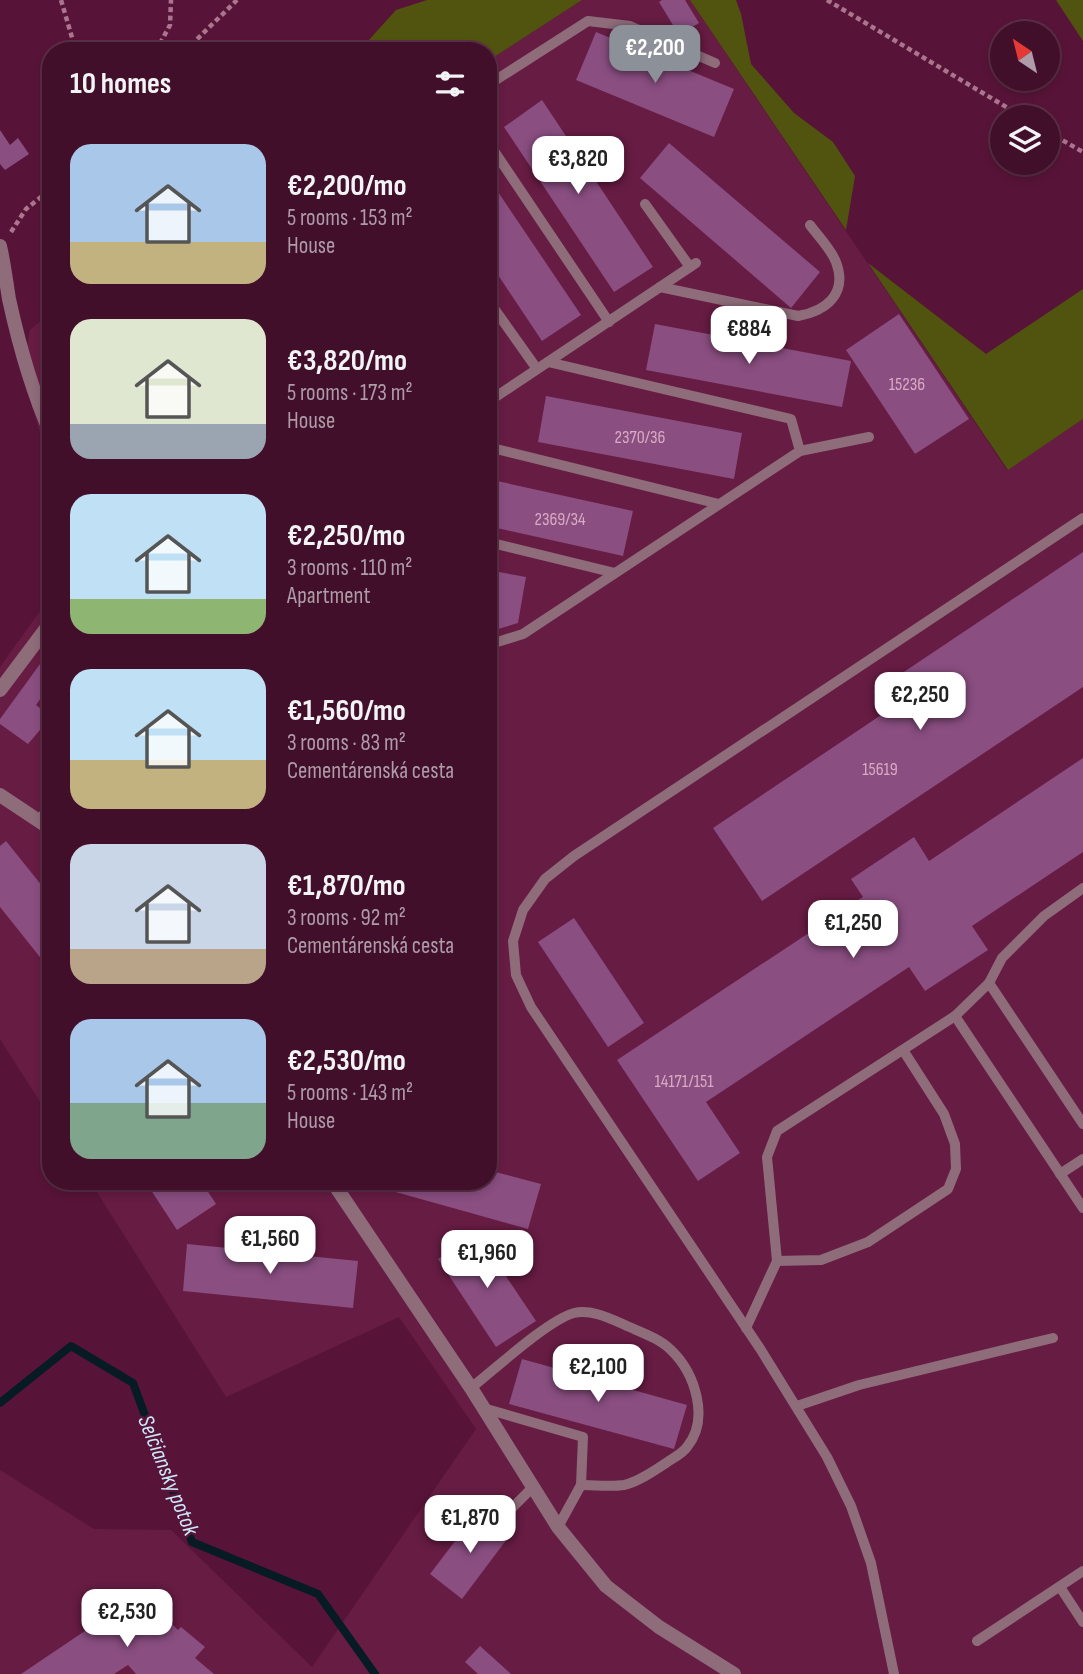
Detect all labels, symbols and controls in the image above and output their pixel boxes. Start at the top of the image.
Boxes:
north arrow [990,21,1060,91]
map controls [990,21,1060,175]
pin: €2,200 [598,25,712,85]
text: €2,200 [625,34,685,62]
icon: filters [431,65,469,103]
text: 10 homes [70,66,171,102]
button: layers [990,105,1060,175]
pin: €3,820 [521,136,635,196]
text: €3,820 [548,145,608,173]
text: €2,200/mo [287,168,407,204]
icon: home [126,172,210,256]
text: 5 rooms · 153 m² [287,204,413,232]
text: House [287,232,335,260]
pin: €884 [708,306,790,366]
text: €884 [727,315,771,343]
text: €3,820/mo [287,343,407,379]
icon: home [126,347,210,431]
house number: 15236 [889,374,925,395]
text: 5 rooms · 173 m² [287,379,413,407]
text: House [287,407,335,435]
house number: 2370/36 [615,427,666,448]
house number: 2369/34 [534,509,586,530]
text: €2,250/mo [287,518,405,554]
icon: home [126,522,210,606]
text: 3 rooms · 110 m² [287,554,412,582]
text: Apartment [287,582,371,610]
pin: €2,250 [863,672,977,732]
text: €2,250 [891,681,949,709]
text: €1,560/mo [287,693,406,729]
icon: home [126,697,210,781]
text: 3 rooms · 83 m² [287,729,406,757]
text: Cementárenská cesta [287,757,454,785]
house number: 15619 [862,759,898,780]
text: €1,870/mo [287,868,406,904]
icon: home [126,872,210,956]
pin: €1,250 [796,900,910,960]
text: 3 rooms · 92 m² [287,904,406,932]
text: €1,250 [824,909,882,937]
text: Cementárenská cesta [287,932,454,960]
text: €2,530/mo [287,1043,406,1079]
icon: home [126,1047,210,1131]
house number: 14171/151 [654,1071,714,1092]
text: 5 rooms · 143 m² [287,1079,413,1107]
text: House [287,1107,335,1135]
pin: €1,560 [213,1216,327,1276]
text: €1,560 [241,1225,299,1253]
pin: €1,960 [430,1230,544,1290]
text: €1,960 [457,1239,517,1267]
pin: €2,100 [541,1344,655,1404]
text: €2,100 [569,1353,627,1381]
water label: Selčiansky potok [131,1411,205,1541]
pin: €1,870 [413,1496,527,1555]
text: €1,870 [441,1504,499,1532]
pin: €2,530 [70,1590,184,1649]
text: €2,530 [98,1598,157,1626]

